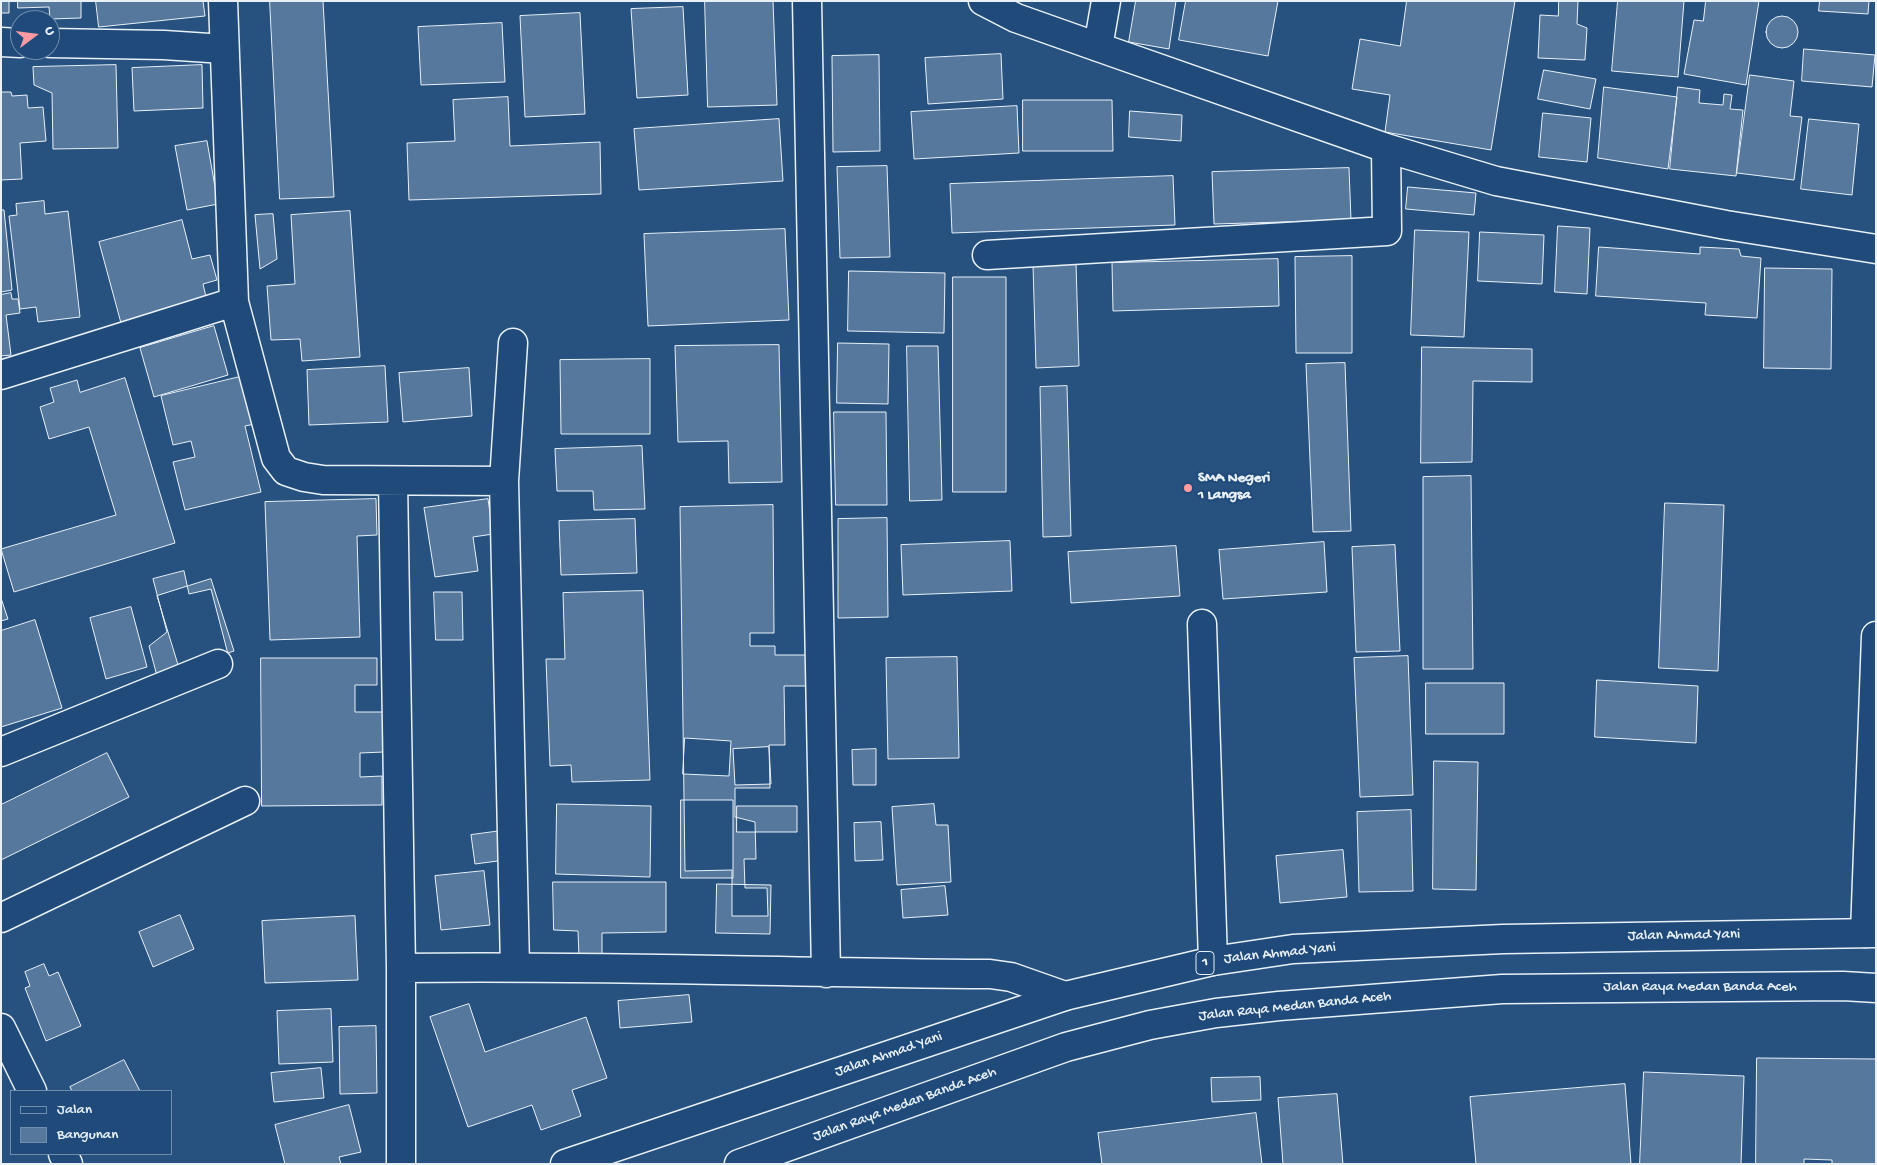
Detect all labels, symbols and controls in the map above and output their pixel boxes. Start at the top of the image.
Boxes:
north arrow [10,10,60,60]
text: U [40,25,58,37]
place label: SMA Negeri 1 Langsa [1198,470,1270,505]
marker: SMA Negeri 1 Langsa [1182,482,1194,494]
street label: Jalan Ahmad Yani [1628,926,1740,946]
street label: Jalan Ahmad Yani [1223,939,1337,969]
road number: 1 [1196,951,1214,974]
street label: Jalan Raya Medan Banda Aceh [1603,979,1797,997]
street label: Jalan Raya Medan Banda Aceh [1198,988,1392,1026]
street label: Jalan Ahmad Yani [833,1028,945,1082]
street label: Jalan Raya Medan Banda Aceh [811,1063,999,1147]
legend [10,1090,172,1155]
text: Jalan [57,1101,92,1119]
text: Bangunan [57,1126,118,1144]

